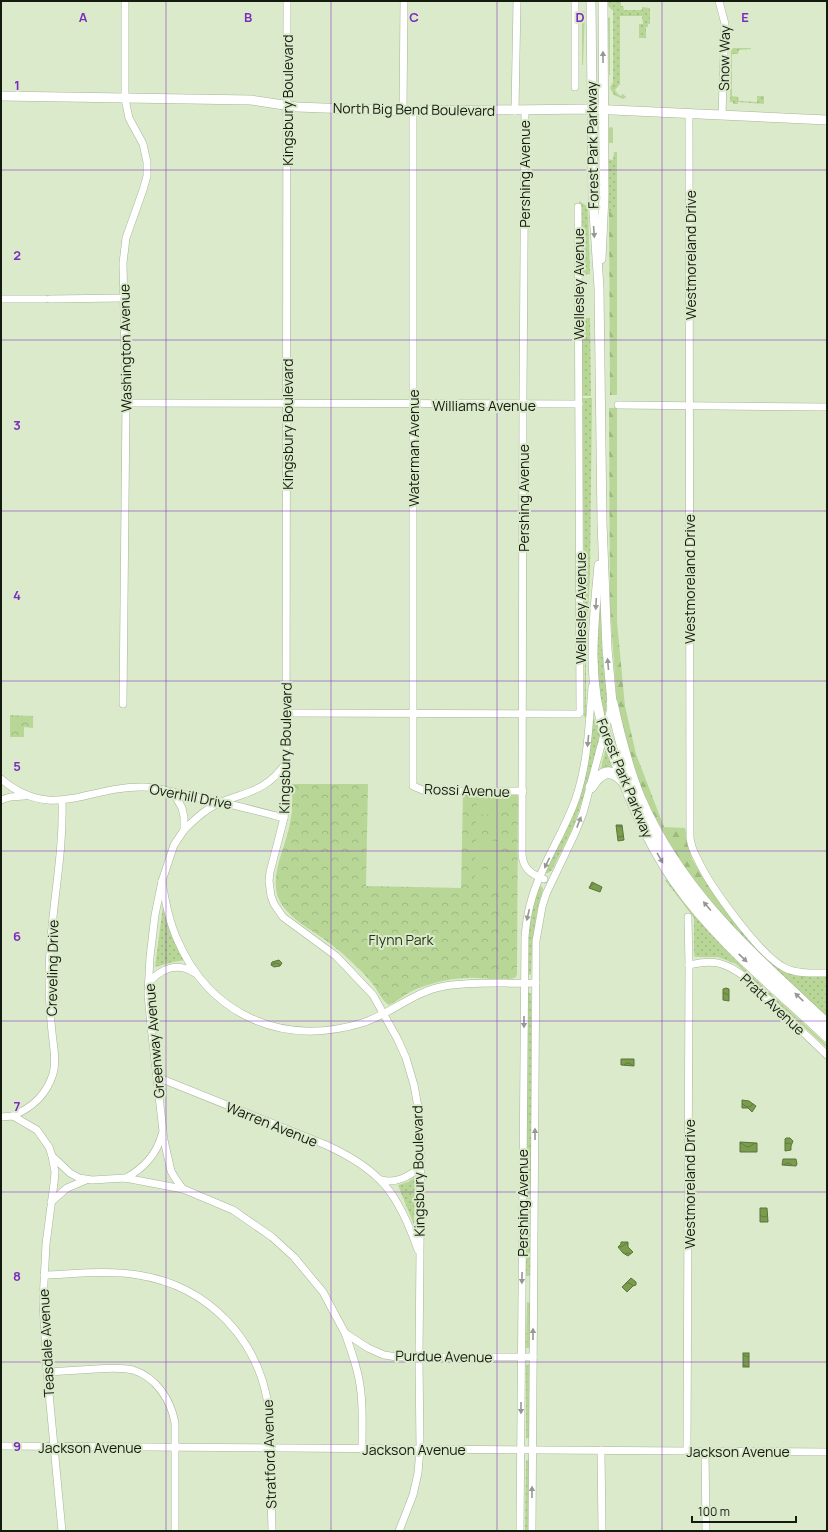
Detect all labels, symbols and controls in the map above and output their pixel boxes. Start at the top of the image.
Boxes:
text: A [79,8,88,26]
text: B [244,8,252,26]
text: C [409,8,419,26]
text: D [575,8,585,26]
text: E [741,8,749,26]
street label: Snow Way [714,24,734,91]
street label: Kingsbury Boulevard [278,34,297,166]
one-way arrow [600,50,606,63]
text: 1 [14,76,20,94]
street label: Forest Park Parkway [581,80,603,209]
street label: North Big Bend Boulevard [333,98,495,120]
street label: Pershing Avenue [515,120,534,228]
street label: Westmoreland Drive [681,190,700,320]
one-way arrow [591,226,598,238]
street label: Wellesley Avenue [569,228,588,340]
text: 2 [13,246,21,264]
street label: Washington Avenue [114,284,136,412]
street label: Kingsbury Boulevard [278,358,297,490]
street label: Waterman Avenue [404,389,423,507]
street label: Williams Avenue [432,396,536,415]
text: 3 [13,416,21,434]
street label: Pershing Avenue [514,444,533,552]
street label: Westmoreland Drive [680,514,699,644]
street label: Wellesley Avenue [571,552,590,664]
text: 4 [13,586,21,604]
one-way arrow [592,598,599,610]
one-way arrow [604,658,611,670]
street label: Kingsbury Boulevard [274,682,296,814]
street label: Forest Park Parkway [592,715,658,841]
one-way arrow [585,735,591,747]
text: 5 [13,757,21,775]
street label: Overhill Drive [148,779,234,813]
street label: Rossi Avenue [424,779,510,801]
one-way arrow [577,816,583,828]
one-way arrow [657,852,664,864]
one-way arrow [544,858,550,869]
one-way arrow [702,900,711,911]
one-way arrow [524,908,530,921]
street label: Creveling Drive [42,920,62,1016]
text: 6 [13,927,21,945]
park label: Flynn Park [368,930,435,949]
one-way arrow [738,953,748,963]
street label: Pratt Avenue [736,969,810,1039]
street label: Greenway Avenue [140,983,168,1099]
one-way arrow [793,993,804,1002]
one-way arrow [521,1016,527,1029]
text: 7 [14,1097,21,1115]
street label: Warren Avenue [223,1097,321,1151]
street label: Kingsbury Boulevard [407,1105,429,1237]
street label: Westmoreland Drive [680,1119,699,1249]
one-way arrow [532,1127,538,1140]
street label: Pershing Avenue [513,1149,532,1257]
text: 8 [13,1267,21,1285]
one-way arrow [519,1272,525,1285]
street label: Teasdale Avenue [34,1288,58,1398]
one-way arrow [530,1327,536,1340]
street label: Purdue Avenue [395,1346,493,1366]
street label: Stratford Avenue [258,1399,280,1509]
one-way arrow [518,1402,524,1415]
text: 9 [13,1437,21,1455]
street label: Jackson Avenue [38,1438,142,1457]
street label: Jackson Avenue [362,1440,466,1459]
street label: Jackson Avenue [686,1442,790,1461]
one-way arrow [529,1486,536,1498]
scale bar [692,1498,796,1524]
text: 100 m [698,1503,730,1520]

